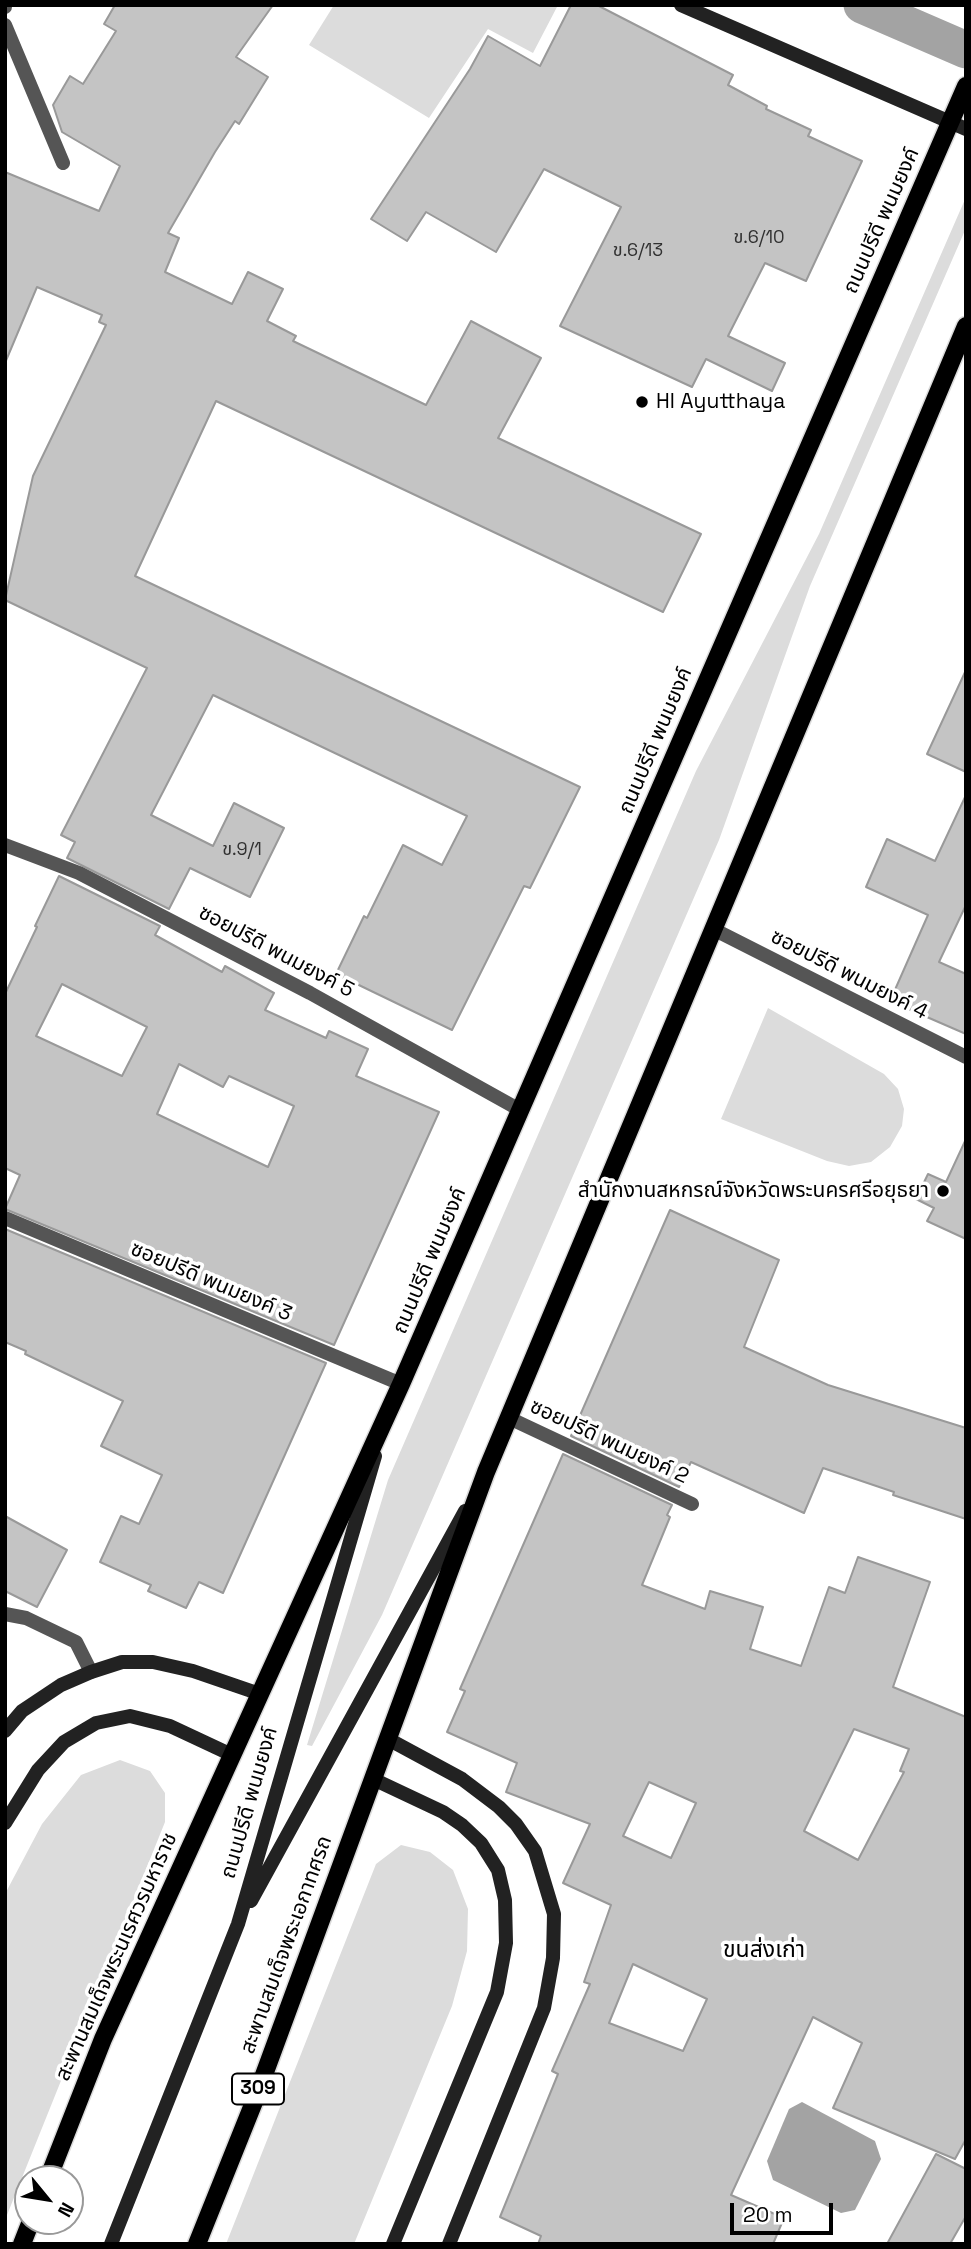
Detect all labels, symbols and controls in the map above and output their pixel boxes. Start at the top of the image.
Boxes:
street label: ถนนปรีดี พนมยงค์ [839,144,925,298]
house number: ข.6/10 [734,227,784,249]
house number: ข.6/13 [613,240,663,262]
place label: HI Ayutthaya [656,389,785,415]
marker: HI Ayutthaya [634,394,650,410]
street label: ถนนปรีดี พนมยงค์ [614,664,698,818]
house number: ข.9/1 [222,839,262,861]
street label: ซอยปรีดี พนมยงค์ 5 [194,900,358,1004]
street label: ซอยปรีดี พนมยงค์ 4 [766,924,932,1026]
place label: สํานักงานสหกรณ์จังหวัดพระนครศรีอยุธยา [578,1178,929,1204]
marker: สํานักงานสหกรณ์จังหวัดพระนครศรีอยุธยา [935,1183,951,1199]
street label: ถนนปรีดี พนมยงค์ [388,1184,472,1338]
street label: ซอยปรีดี พนมยงค์ 3 [127,1237,295,1327]
street label: ซอยปรีดี พนมยงค์ 2 [525,1394,693,1490]
street label: ถนนปรีดี พนมยงค์ [216,1724,284,1882]
street label: สะพานสมเด็จพระนเรศวรมหาราช [51,1829,183,2085]
street label: สะพานสมเด็จพระเอกาทศรถ [236,1833,338,2057]
district label: ขนส่งเก่า [723,1937,805,1965]
road number: 309 [232,2074,284,2104]
north arrow [14,2165,84,2235]
scale bar [733,2190,836,2234]
text: N [52,2198,80,2222]
text: 20 m [743,2201,793,2228]

